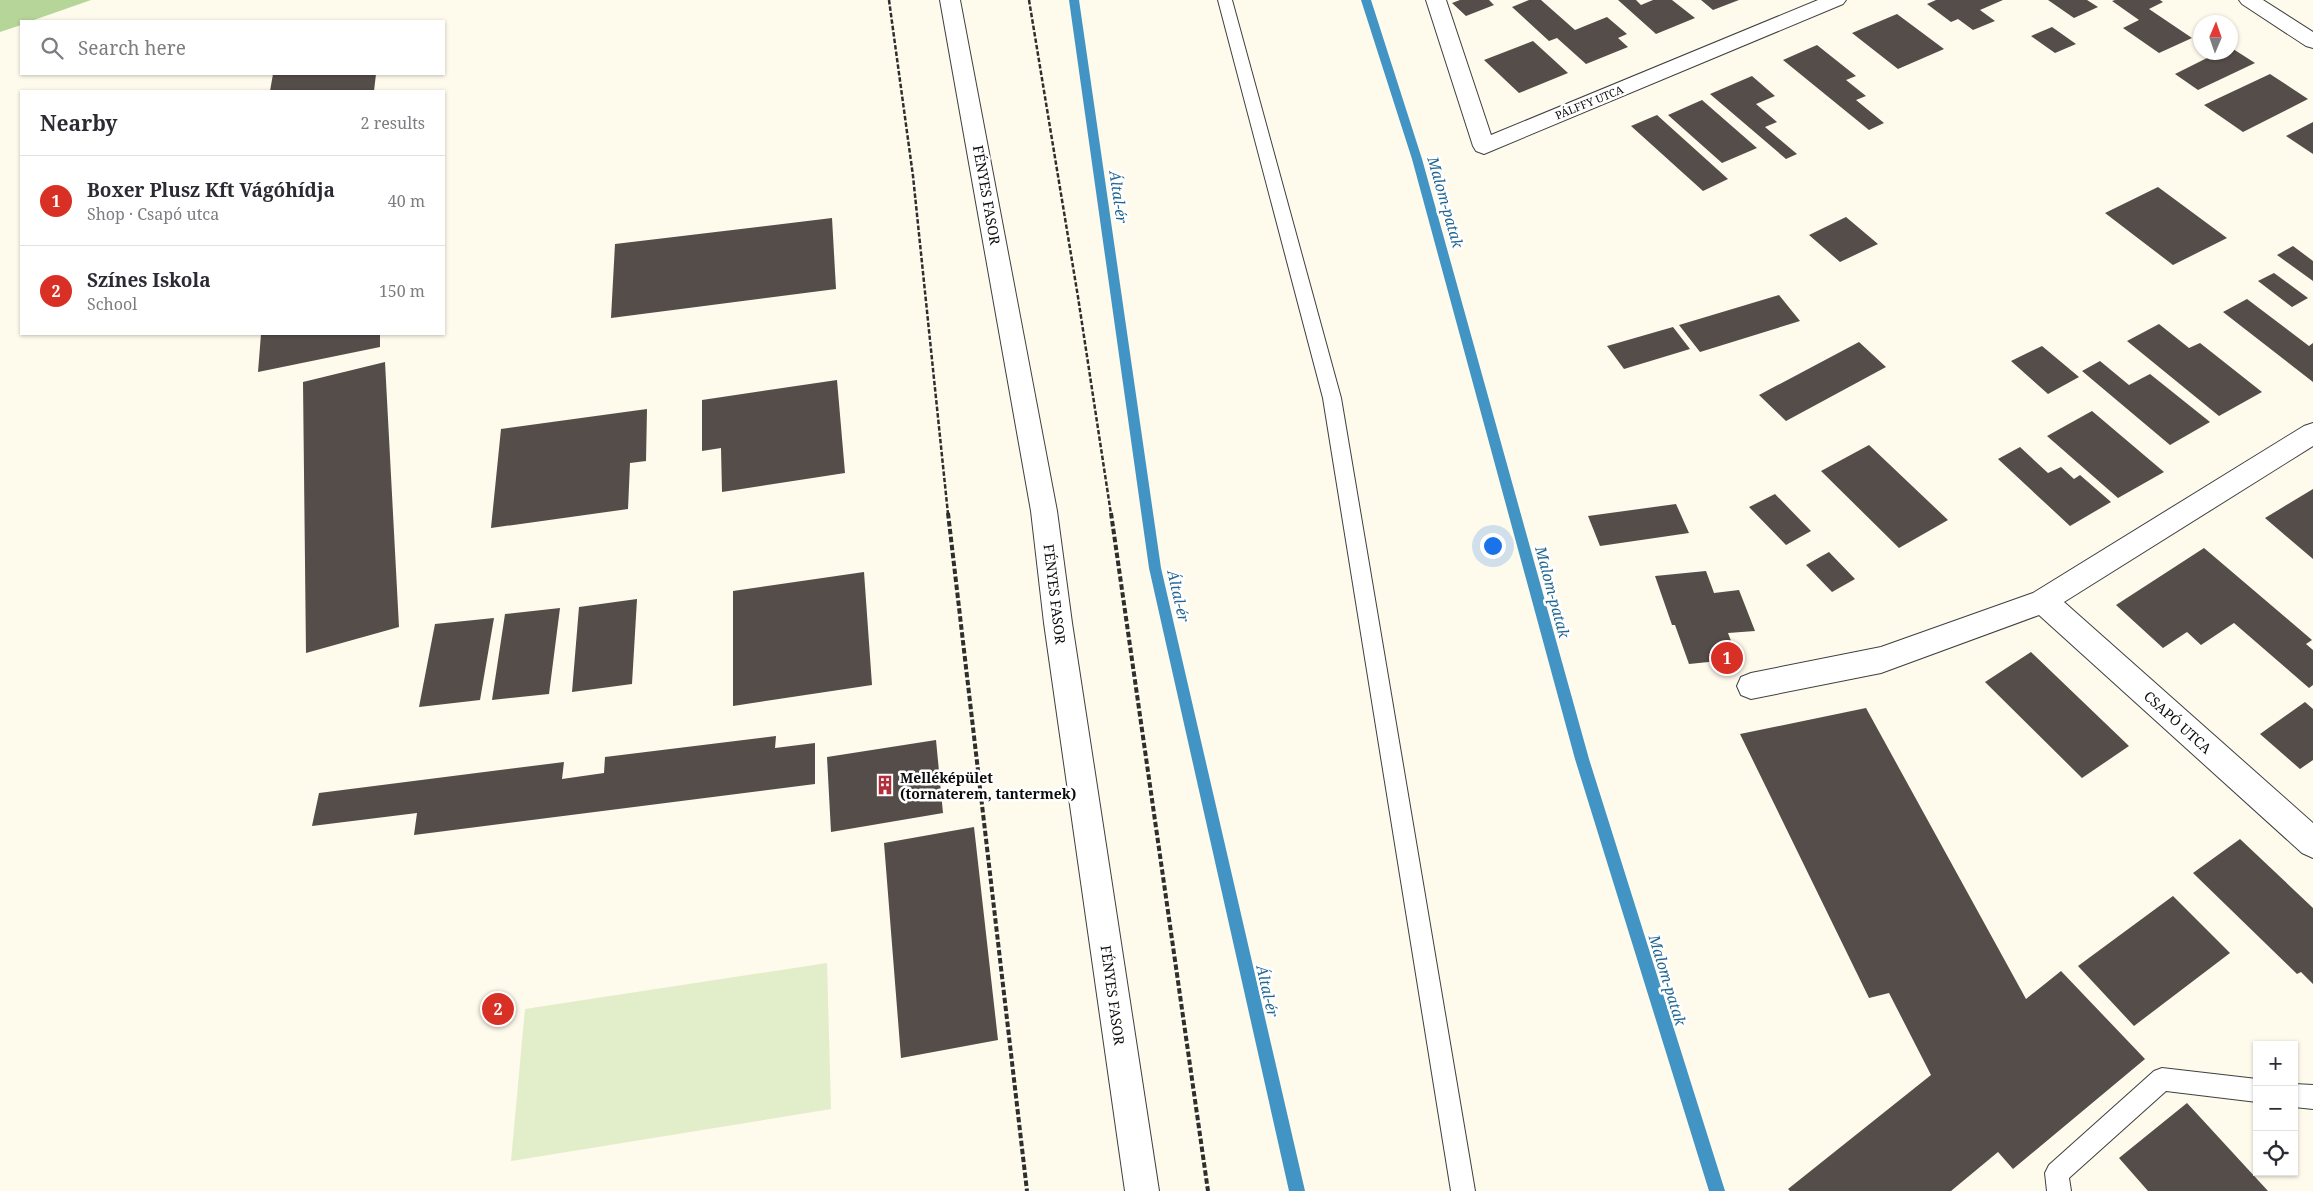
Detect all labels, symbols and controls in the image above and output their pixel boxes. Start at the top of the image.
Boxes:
north arrow [2193,15,2238,60]
search box [20,20,445,75]
icon: search [38,34,66,62]
text: Search here [78,35,186,61]
street label: PÁLFFY UTCA [1553,81,1626,123]
text: Nearby [40,109,118,137]
text: 2 results [361,112,425,134]
street label: FÉNYES FASOR [969,144,1005,247]
water label: Malom-patak [1423,153,1469,250]
water label: Által-ér [1105,168,1133,226]
text: Boxer Plusz Kft Vágóhídja [87,177,335,203]
text: 1 [51,190,61,212]
text: 40 m [388,190,425,212]
text: Shop · Csapó utca [87,203,219,225]
text: Színes Iskola [87,267,211,293]
text: 2 [51,280,61,302]
text: 150 m [379,280,425,302]
text: School [87,293,137,315]
your location [1480,533,1506,559]
street label: FÉNYES FASOR [1039,543,1071,646]
water label: Malom-patak [1531,543,1575,640]
water label: Által-ér [1163,567,1195,625]
pin: 1 [1711,639,1743,677]
street label: CSAPÓ UTCA [2140,686,2216,758]
place label: Melléképület (tornaterem, tantermek) [900,768,1076,803]
building icon: Melléképület (tornaterem, tantermek) [874,774,896,796]
water label: Malom-patak [1644,931,1691,1028]
street label: FÉNYES FASOR [1097,944,1130,1047]
water label: Által-ér [1252,962,1284,1020]
pin: 2 [482,990,514,1028]
map controls [2253,1041,2298,1176]
button: + [2253,1041,2298,1086]
button: − [2253,1086,2298,1131]
button: locate [2253,1131,2298,1176]

